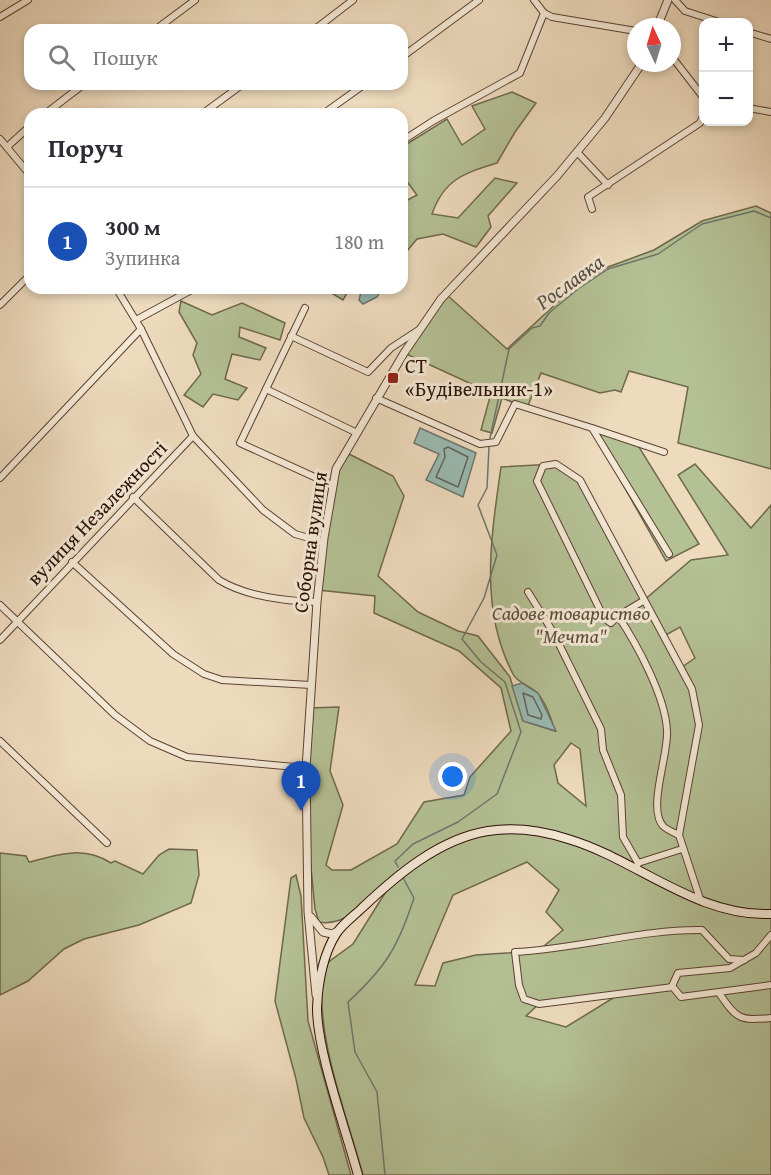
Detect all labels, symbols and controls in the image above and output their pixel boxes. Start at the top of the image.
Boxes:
north arrow [627,18,681,72]
map controls [699,18,753,126]
button: + [699,18,753,72]
search box [24,24,408,90]
icon: search [45,41,78,74]
text: Пошук [93,41,158,73]
button: − [699,72,753,126]
text: Поруч [48,128,123,167]
text: 300 м [105,211,161,243]
text: 1 [62,227,73,256]
text: 180 m [334,227,384,256]
text: Зупинка [105,243,180,272]
water label: Рославка [529,246,610,317]
place label: СТ «Будівельник-1» [405,351,553,403]
marker: СТ «Будівельник-1» [386,371,400,385]
street label: вулиця Незалежності [20,434,174,591]
street label: Соборна вулиця [285,470,334,614]
park label: Садове товариство "Мечта" [492,598,650,650]
pin: 1 [282,762,320,811]
your location [438,762,467,791]

